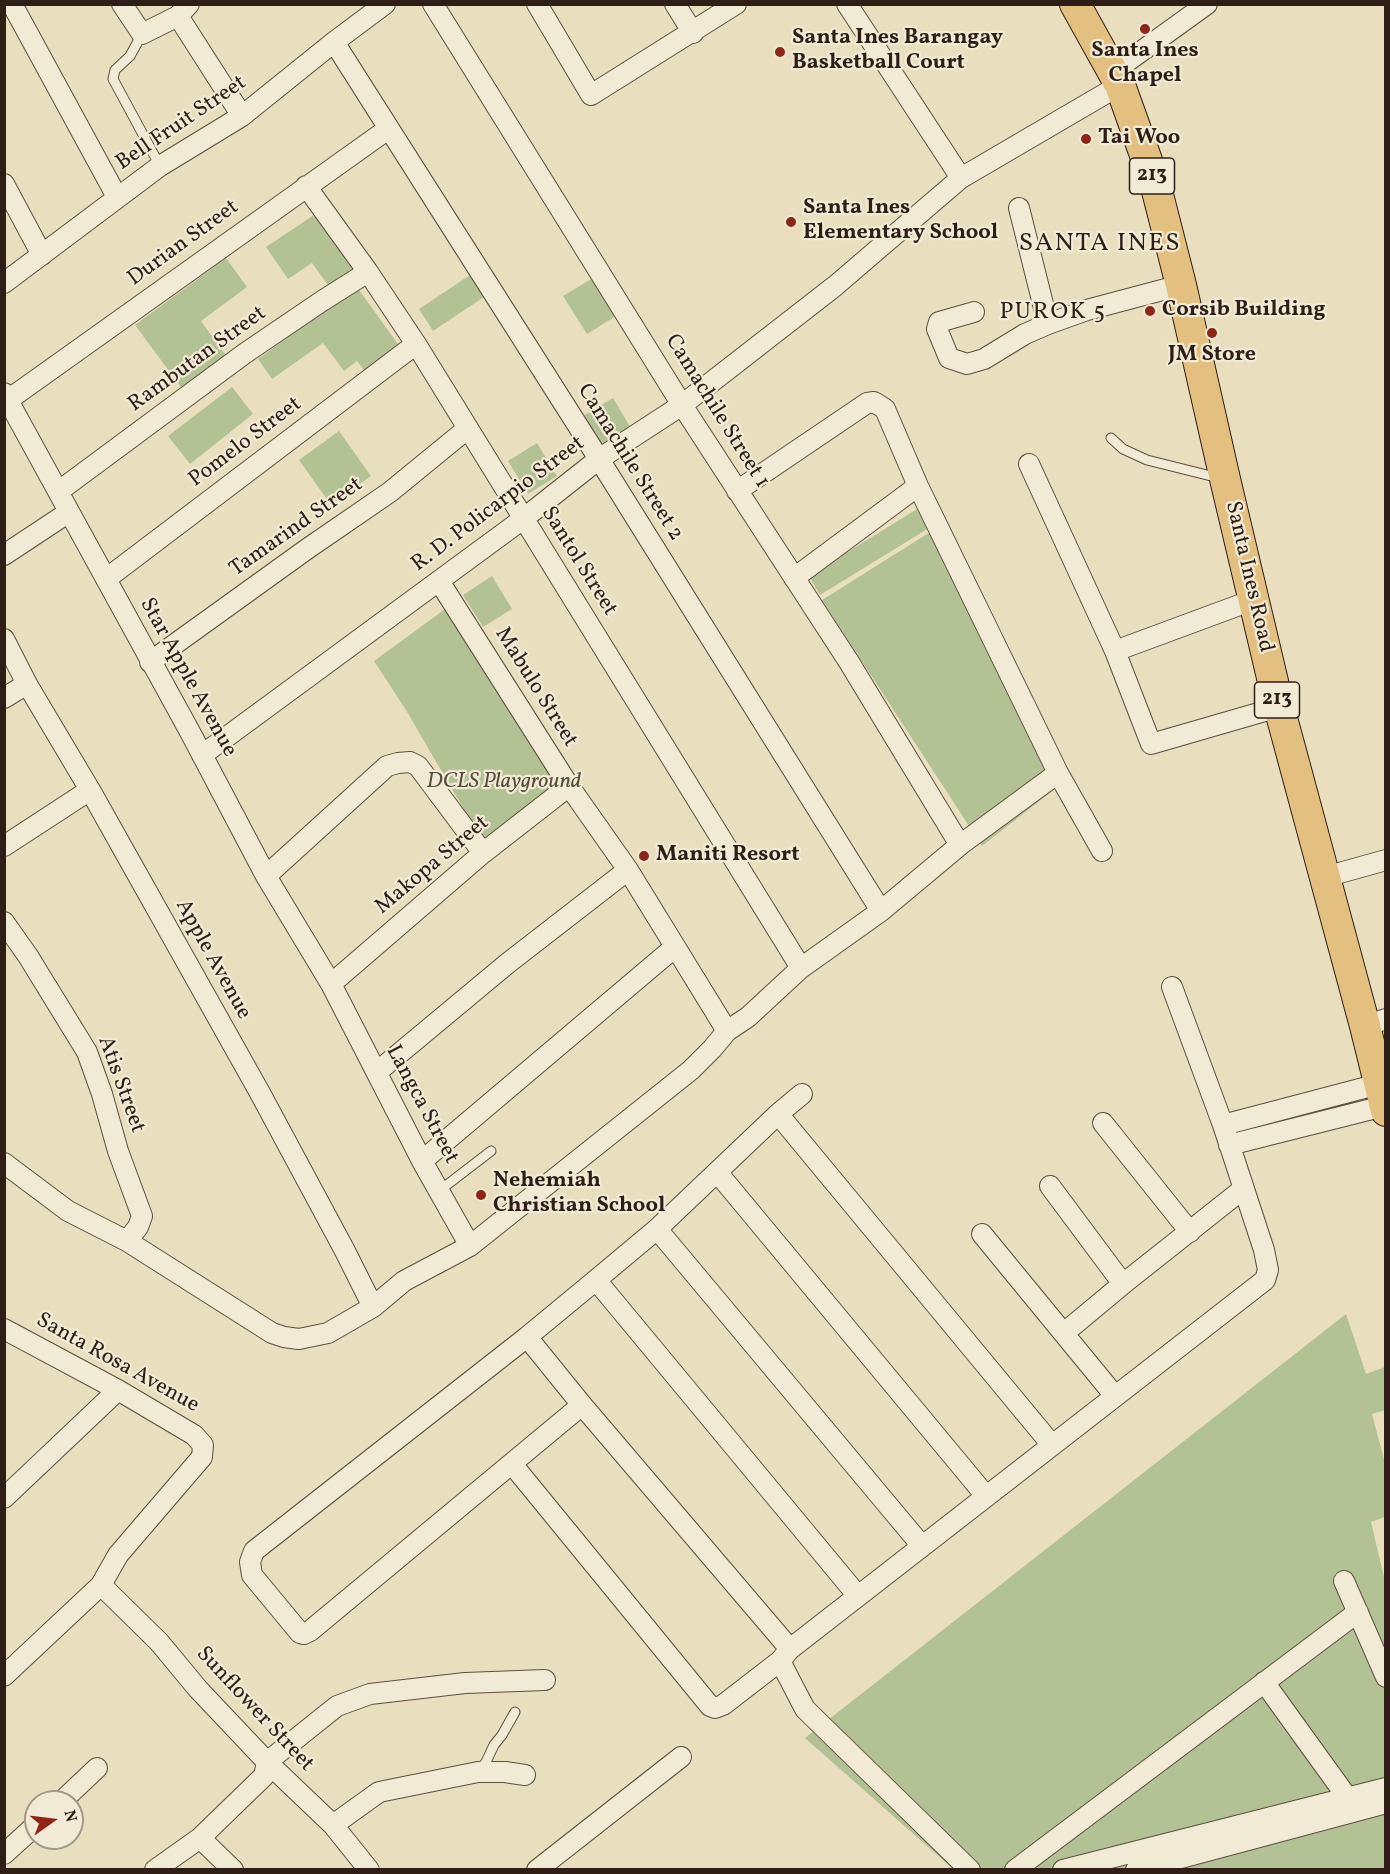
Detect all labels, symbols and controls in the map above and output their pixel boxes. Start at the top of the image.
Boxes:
marker: Santa Ines Chapel [1138,22,1152,36]
place label: Santa Ines Barangay Basketball Court [792,26,1003,78]
place label: Santa Ines Chapel [1091,39,1199,90]
marker: Santa Ines Barangay Basketball Court [773,45,787,59]
street label: Bell Fruit Street [112,71,252,177]
place label: Tai Woo [1098,126,1180,152]
marker: Tai Woo [1079,132,1093,146]
road number: 213 [1130,158,1174,194]
street label: Durian Street [123,195,245,293]
place label: Santa Ines Elementary School [803,196,998,248]
marker: Santa Ines Elementary School [784,215,798,229]
district label: SANTA INES [1019,229,1181,261]
place label: Corsib Building [1162,298,1326,324]
district label: PUROK 5 [999,300,1107,328]
street label: Rambutan Street [124,301,272,419]
marker: Corsib Building [1143,304,1157,318]
marker: JM Store [1205,326,1219,340]
street label: Camachile Street 1 [658,330,774,494]
place label: JM Store [1168,343,1256,369]
street label: Camachile Street 2 [570,380,688,546]
street label: Pomelo Street [184,392,308,494]
street label: R. D. Policarpio Street [407,431,591,579]
street label: Tamarind Street [225,472,369,584]
street label: Santa Ines Road [1218,499,1278,655]
street label: Santol Street [534,502,622,622]
street label: Star Apple Avenue [132,594,242,762]
street label: Mabulo Street [488,623,582,753]
road number: 213 [1254,682,1300,718]
park label: DCLS Playground [427,770,581,796]
street label: Makopa Street [371,811,495,921]
place label: Maniti Resort [656,843,800,869]
marker: Maniti Resort [637,849,651,863]
street label: Apple Avenue [168,895,256,1025]
street label: Atis Street [90,1033,150,1137]
street label: Langca Street [379,1041,463,1169]
place label: Nehemiah Christian School [493,1169,665,1220]
marker: Nehemiah Christian School [474,1188,488,1202]
street label: Santa Rosa Avenue [31,1308,203,1420]
street label: Sunflower Street [189,1642,319,1778]
north arrow [24,1790,84,1850]
text: N [57,1808,82,1824]

